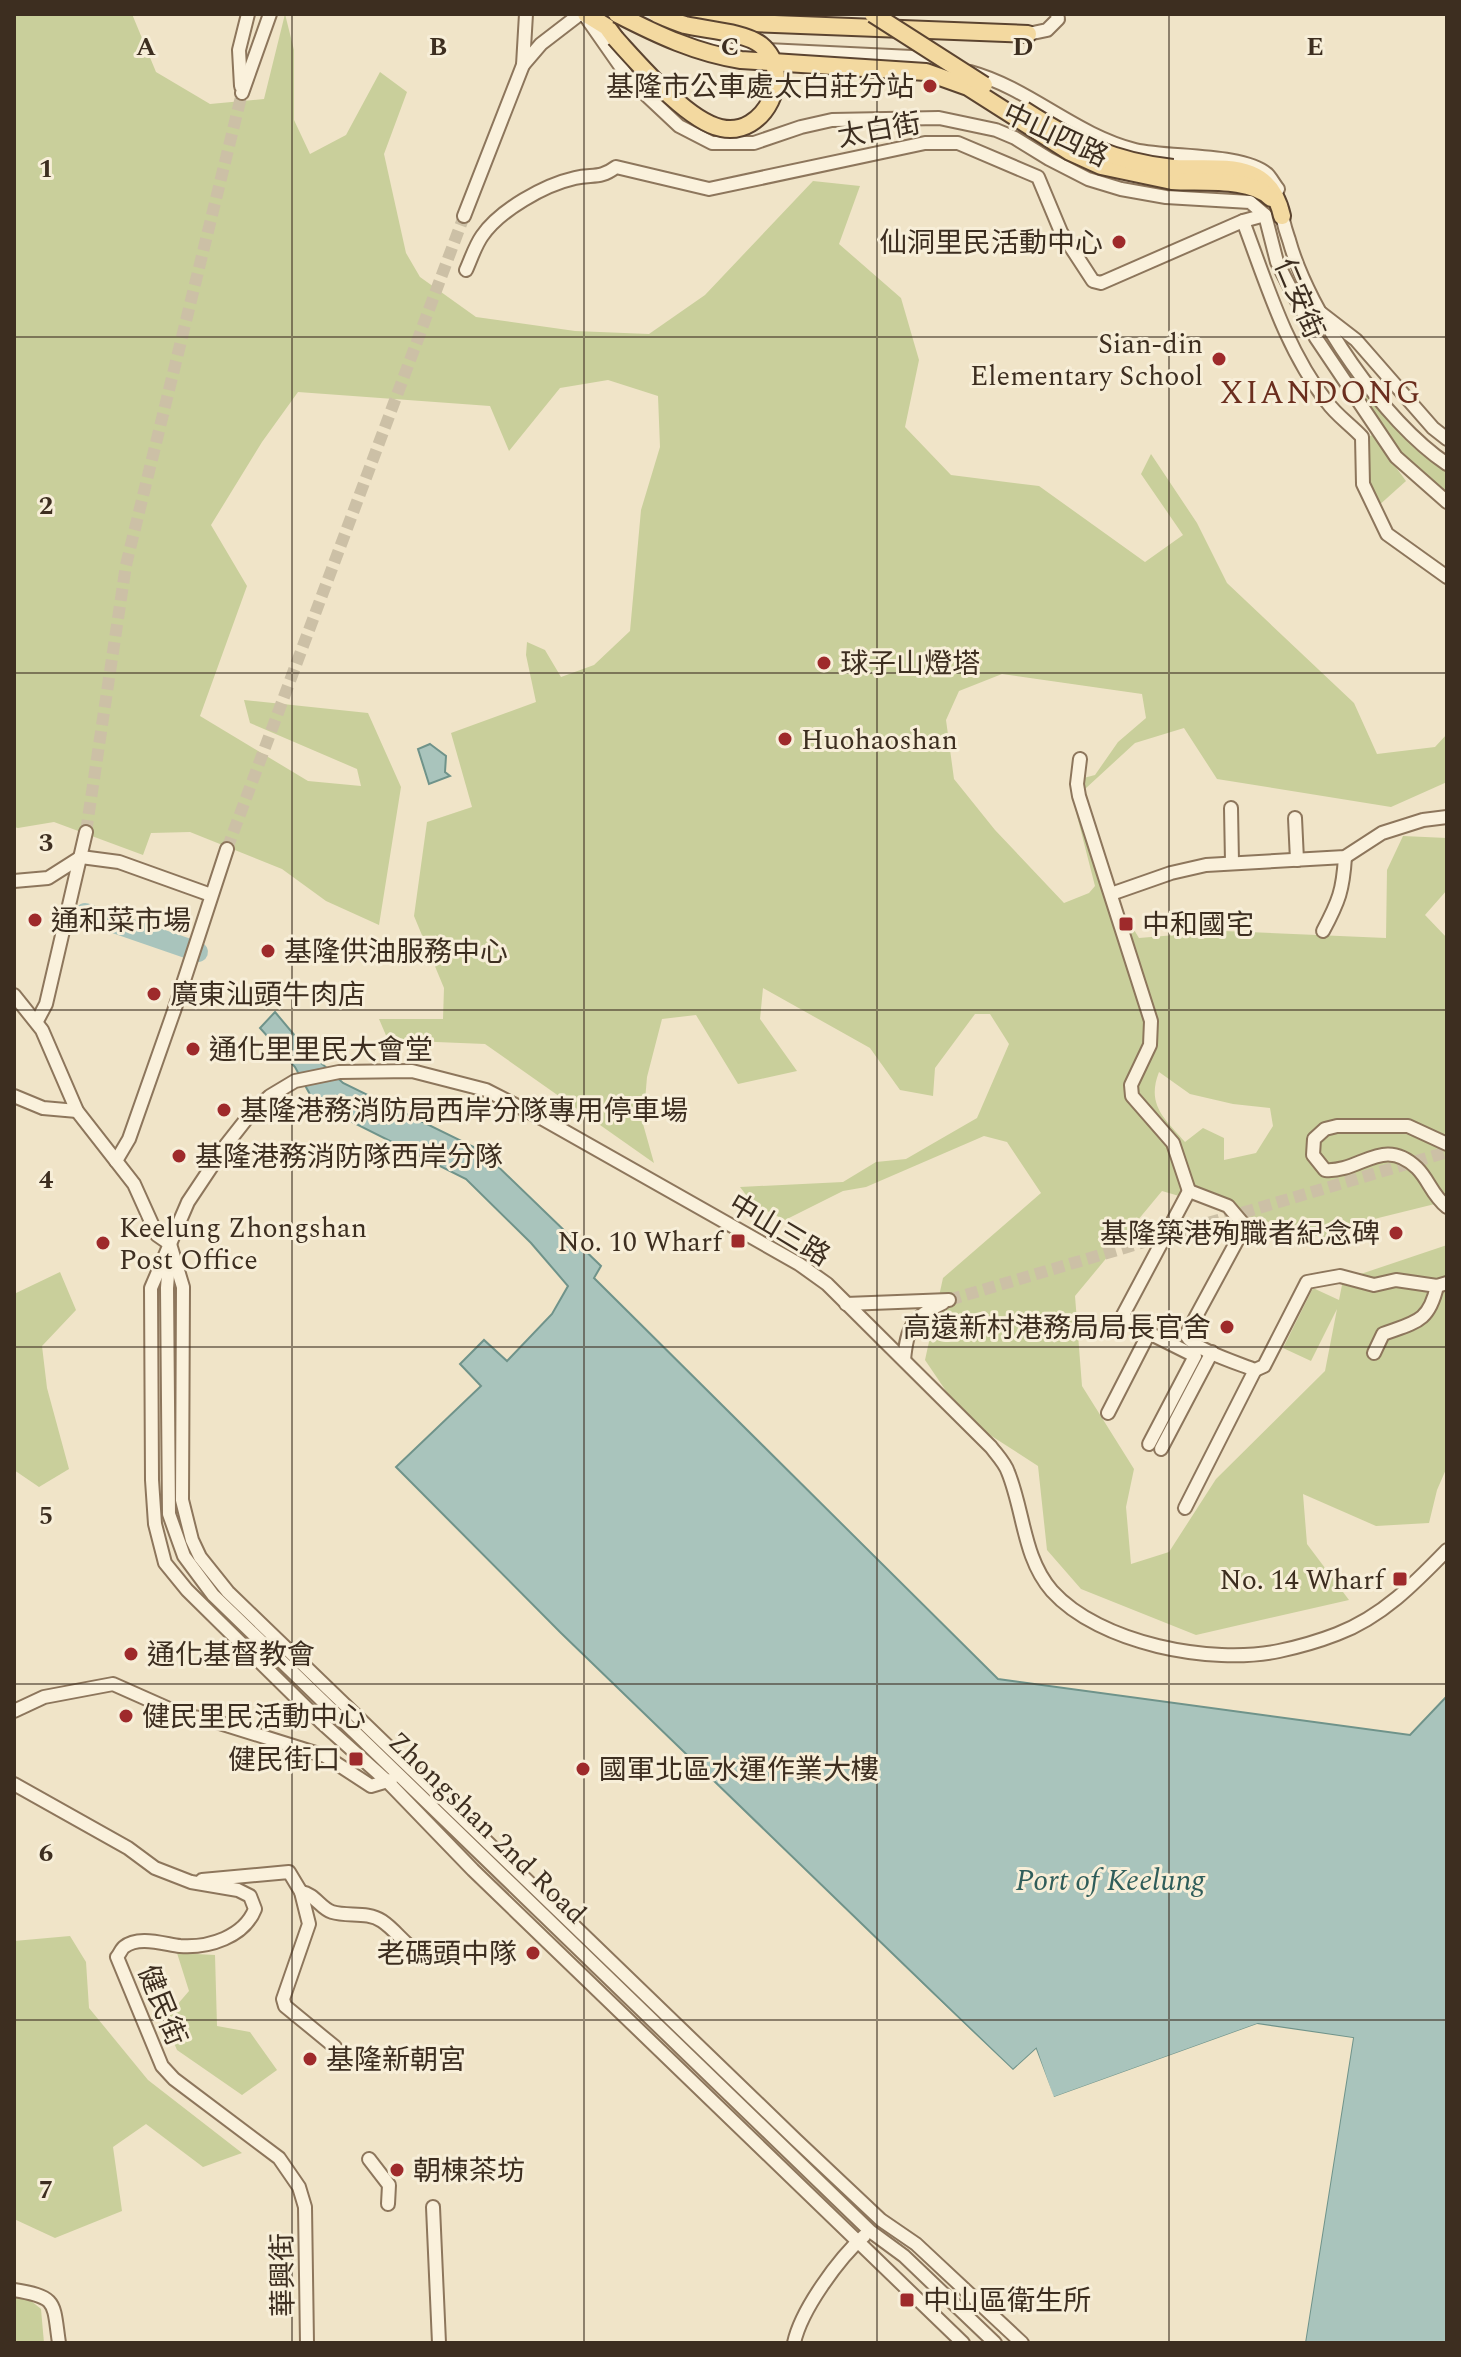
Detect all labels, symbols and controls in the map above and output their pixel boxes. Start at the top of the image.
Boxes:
text: A [136,27,156,67]
text: B [429,27,447,67]
text: C [721,27,739,67]
text: D [1013,27,1033,67]
text: E [1306,27,1324,67]
place label: 基隆市公車處太白莊分站 [606,66,914,109]
marker: 基隆市公車處太白莊分站 [921,77,939,95]
street label: 中山四路 [996,92,1115,179]
street label: 太白街 [834,102,924,159]
text: 1 [39,149,53,189]
place label: 仙洞里民活動中心 [879,222,1103,265]
marker: 仙洞里民活動中心 [1110,233,1128,251]
street label: 仁安街 [1262,252,1335,346]
place label: Sian-din Elementary School [970,323,1203,398]
marker: Sian-din Elementary School [1210,350,1228,368]
district label: XIANDONG [1220,369,1422,418]
text: 2 [39,486,53,526]
place label: 球子山燈塔 [840,643,980,686]
marker: 球子山燈塔 [815,654,833,672]
place label: Huohaoshan [801,719,958,762]
marker: Huohaoshan [776,730,794,748]
text: 3 [39,823,53,863]
place label: 通和菜市場 [51,900,191,943]
place label: 中和國宅 [1142,904,1254,947]
marker: 通和菜市場 [26,911,44,929]
marker: 中和國宅 [1117,915,1135,933]
place label: 基隆供油服務中心 [284,931,508,974]
marker: 基隆供油服務中心 [259,942,277,960]
place label: 廣東汕頭牛肉店 [170,974,366,1017]
marker: 廣東汕頭牛肉店 [145,985,163,1003]
place label: 通化里里民大會堂 [209,1029,433,1072]
marker: 通化里里民大會堂 [184,1040,202,1058]
place label: 基隆港務消防局西岸分隊專用停車場 [240,1090,688,1133]
marker: 基隆港務消防局西岸分隊專用停車場 [215,1101,233,1119]
place label: 基隆港務消防隊西岸分隊 [195,1136,503,1179]
marker: 基隆港務消防隊西岸分隊 [170,1147,188,1165]
text: 4 [39,1160,54,1200]
street label: 中山三路 [720,1183,838,1278]
place label: Keelung Zhongshan Post Office [119,1207,367,1282]
place label: 基隆築港殉職者紀念碑 [1100,1213,1380,1256]
place label: No. 10 Wharf [557,1221,724,1264]
marker: 基隆築港殉職者紀念碑 [1387,1224,1405,1242]
marker: No. 10 Wharf [729,1232,747,1250]
marker: Keelung Zhongshan Post Office [94,1234,112,1252]
place label: 高遠新村港務局局長官舍 [903,1307,1211,1350]
marker: 高遠新村港務局局長官舍 [1218,1318,1236,1336]
text: 5 [39,1496,53,1536]
place label: No. 14 Wharf [1219,1559,1386,1602]
marker: No. 14 Wharf [1391,1570,1409,1588]
place label: 通化基督教會 [147,1634,315,1677]
marker: 通化基督教會 [122,1645,140,1663]
place label: 健民里民活動中心 [142,1696,366,1739]
marker: 健民里民活動中心 [117,1707,135,1725]
street label: Zhongshan 2nd Road [378,1722,596,1935]
place label: 健民街口 [228,1739,340,1782]
place label: 國軍北區水運作業大樓 [599,1749,879,1792]
marker: 健民街口 [347,1750,365,1768]
marker: 國軍北區水運作業大樓 [574,1760,592,1778]
text: 6 [39,1833,53,1873]
water label: Port of Keelung [1015,1858,1206,1904]
place label: 老碼頭中隊 [377,1933,517,1976]
marker: 老碼頭中隊 [524,1944,542,1962]
street label: 健民街 [126,1959,197,2053]
place label: 基隆新朝宮 [326,2039,466,2082]
marker: 基隆新朝宮 [301,2050,319,2068]
place label: 朝棟茶坊 [413,2150,525,2193]
marker: 朝棟茶坊 [388,2161,406,2179]
text: 7 [39,2170,53,2210]
street label: 華興街 [261,2233,306,2317]
place label: 中山區衛生所 [923,2280,1091,2323]
marker: 中山區衛生所 [898,2291,916,2309]

